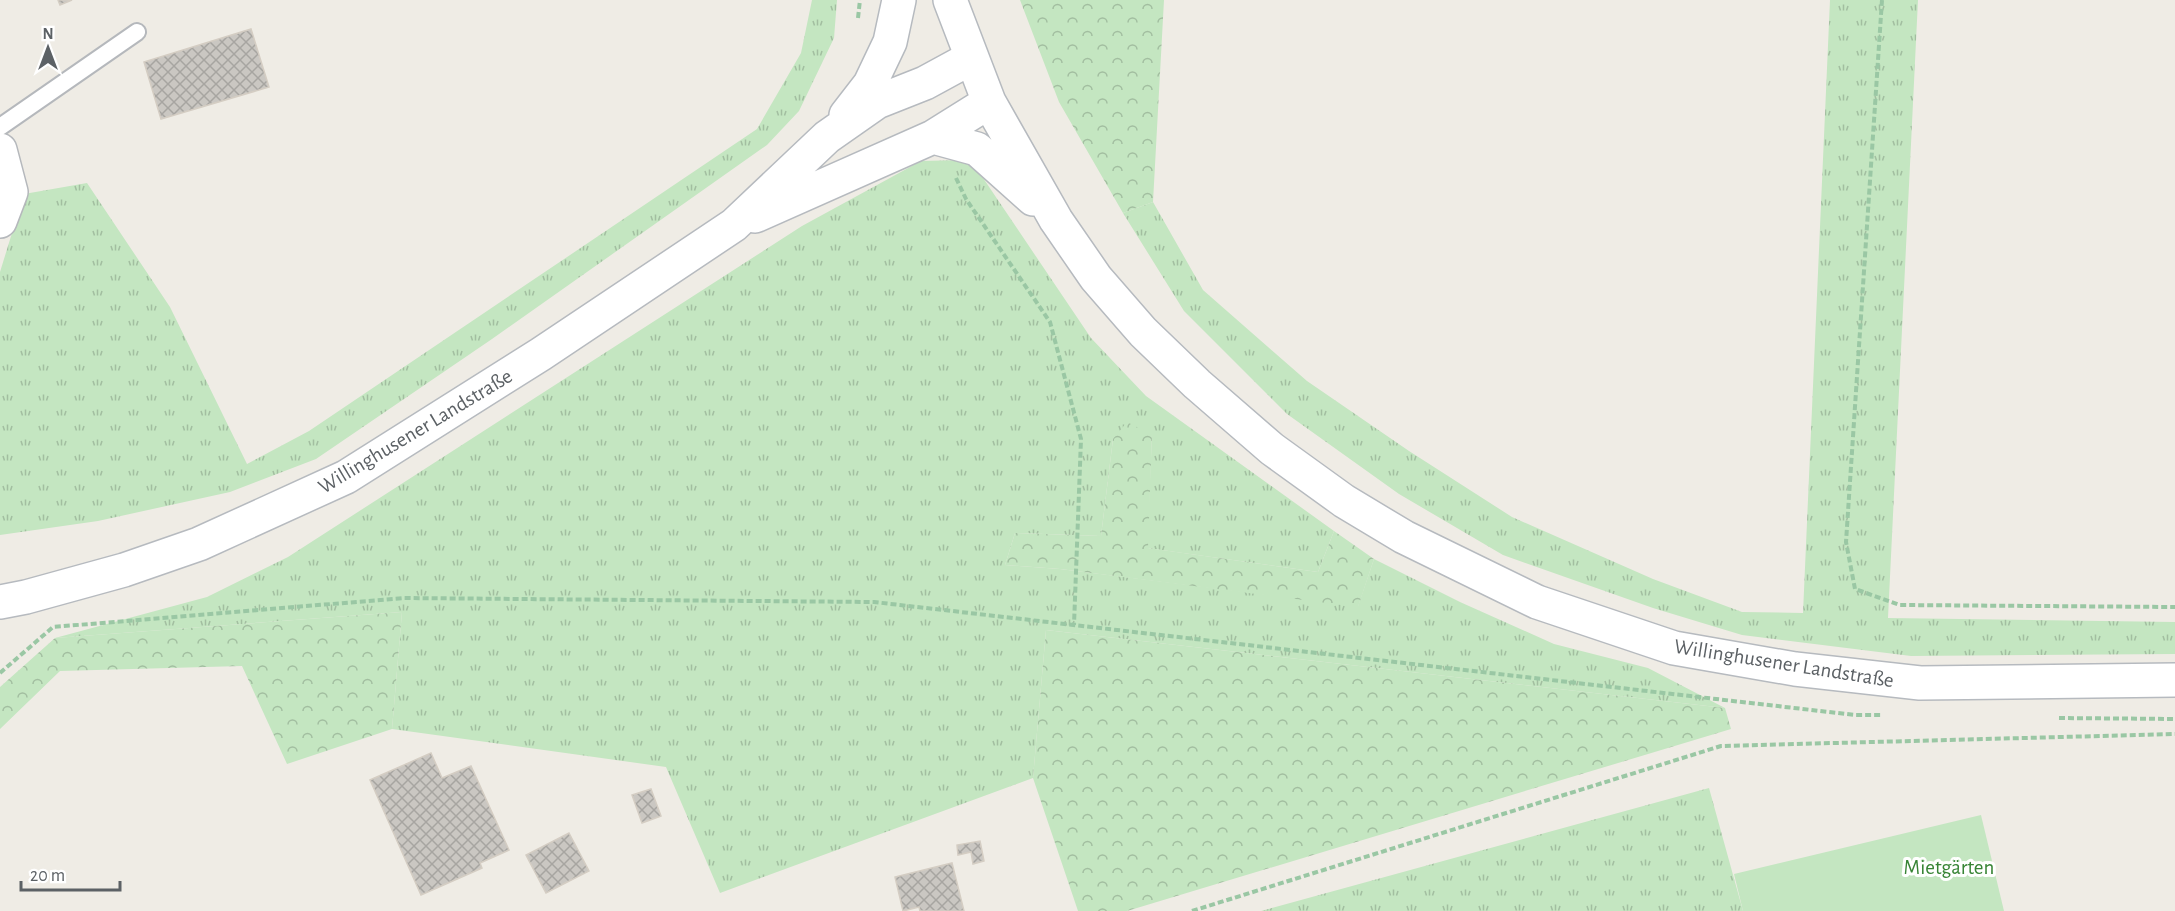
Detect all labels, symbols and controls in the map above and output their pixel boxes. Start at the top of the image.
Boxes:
north arrow [18,18,78,78]
text: N [42,26,54,42]
street label: Willinghusener Landstraße [315,365,516,498]
street label: Willinghusener Landstraße [1673,636,1895,691]
scale bar [21,854,120,892]
park label: Mietgärten [1904,857,1994,878]
text: 20 m [30,867,65,885]

